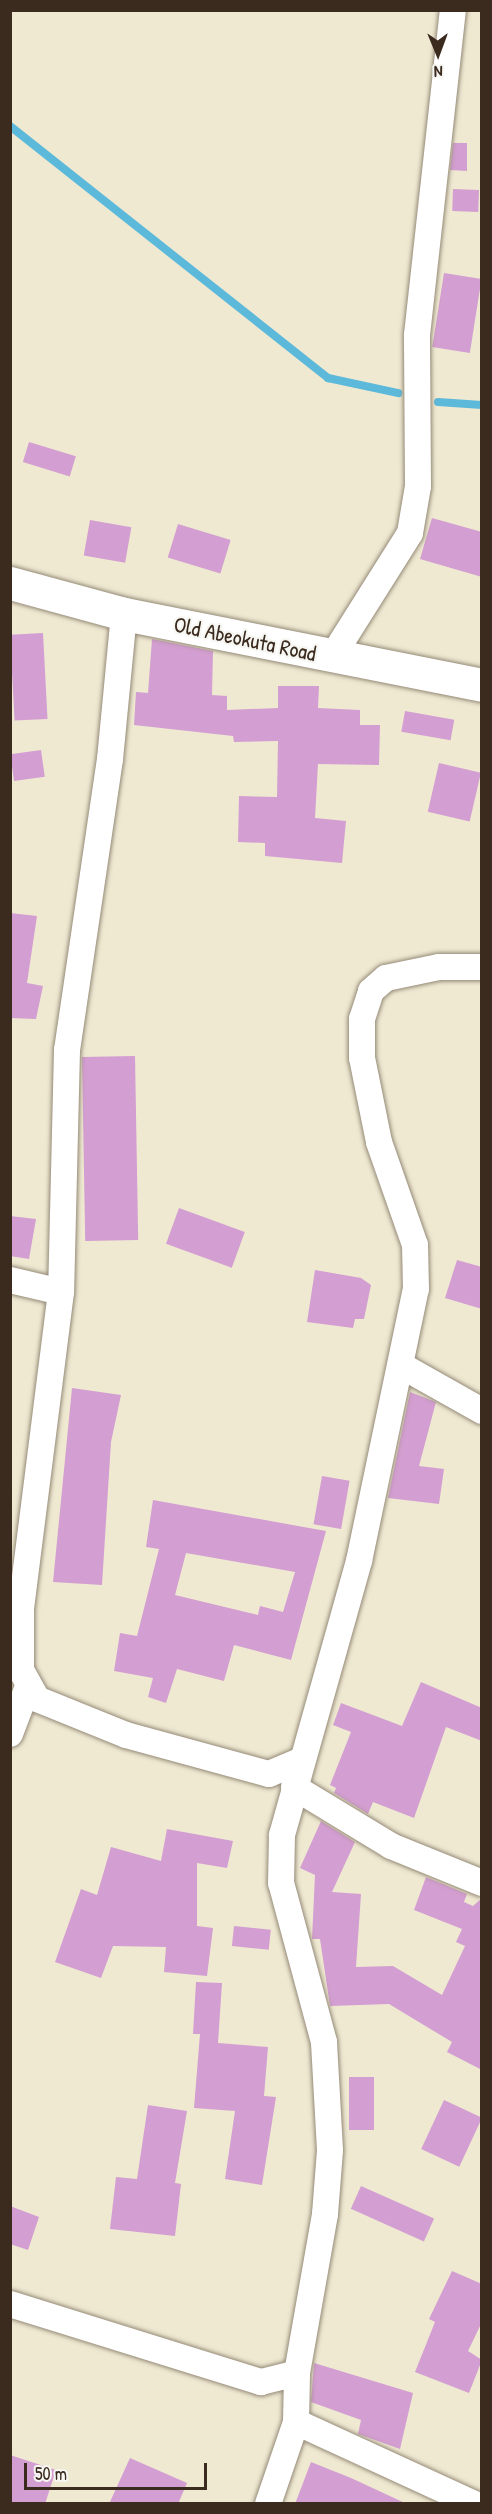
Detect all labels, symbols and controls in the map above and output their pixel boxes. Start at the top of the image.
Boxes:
north arrow [408,24,468,84]
text: N [434,61,443,83]
street label: Old Abeokuta Road [172,611,318,667]
scale bar [27,2451,210,2489]
text: 50 m [35,2461,67,2486]

